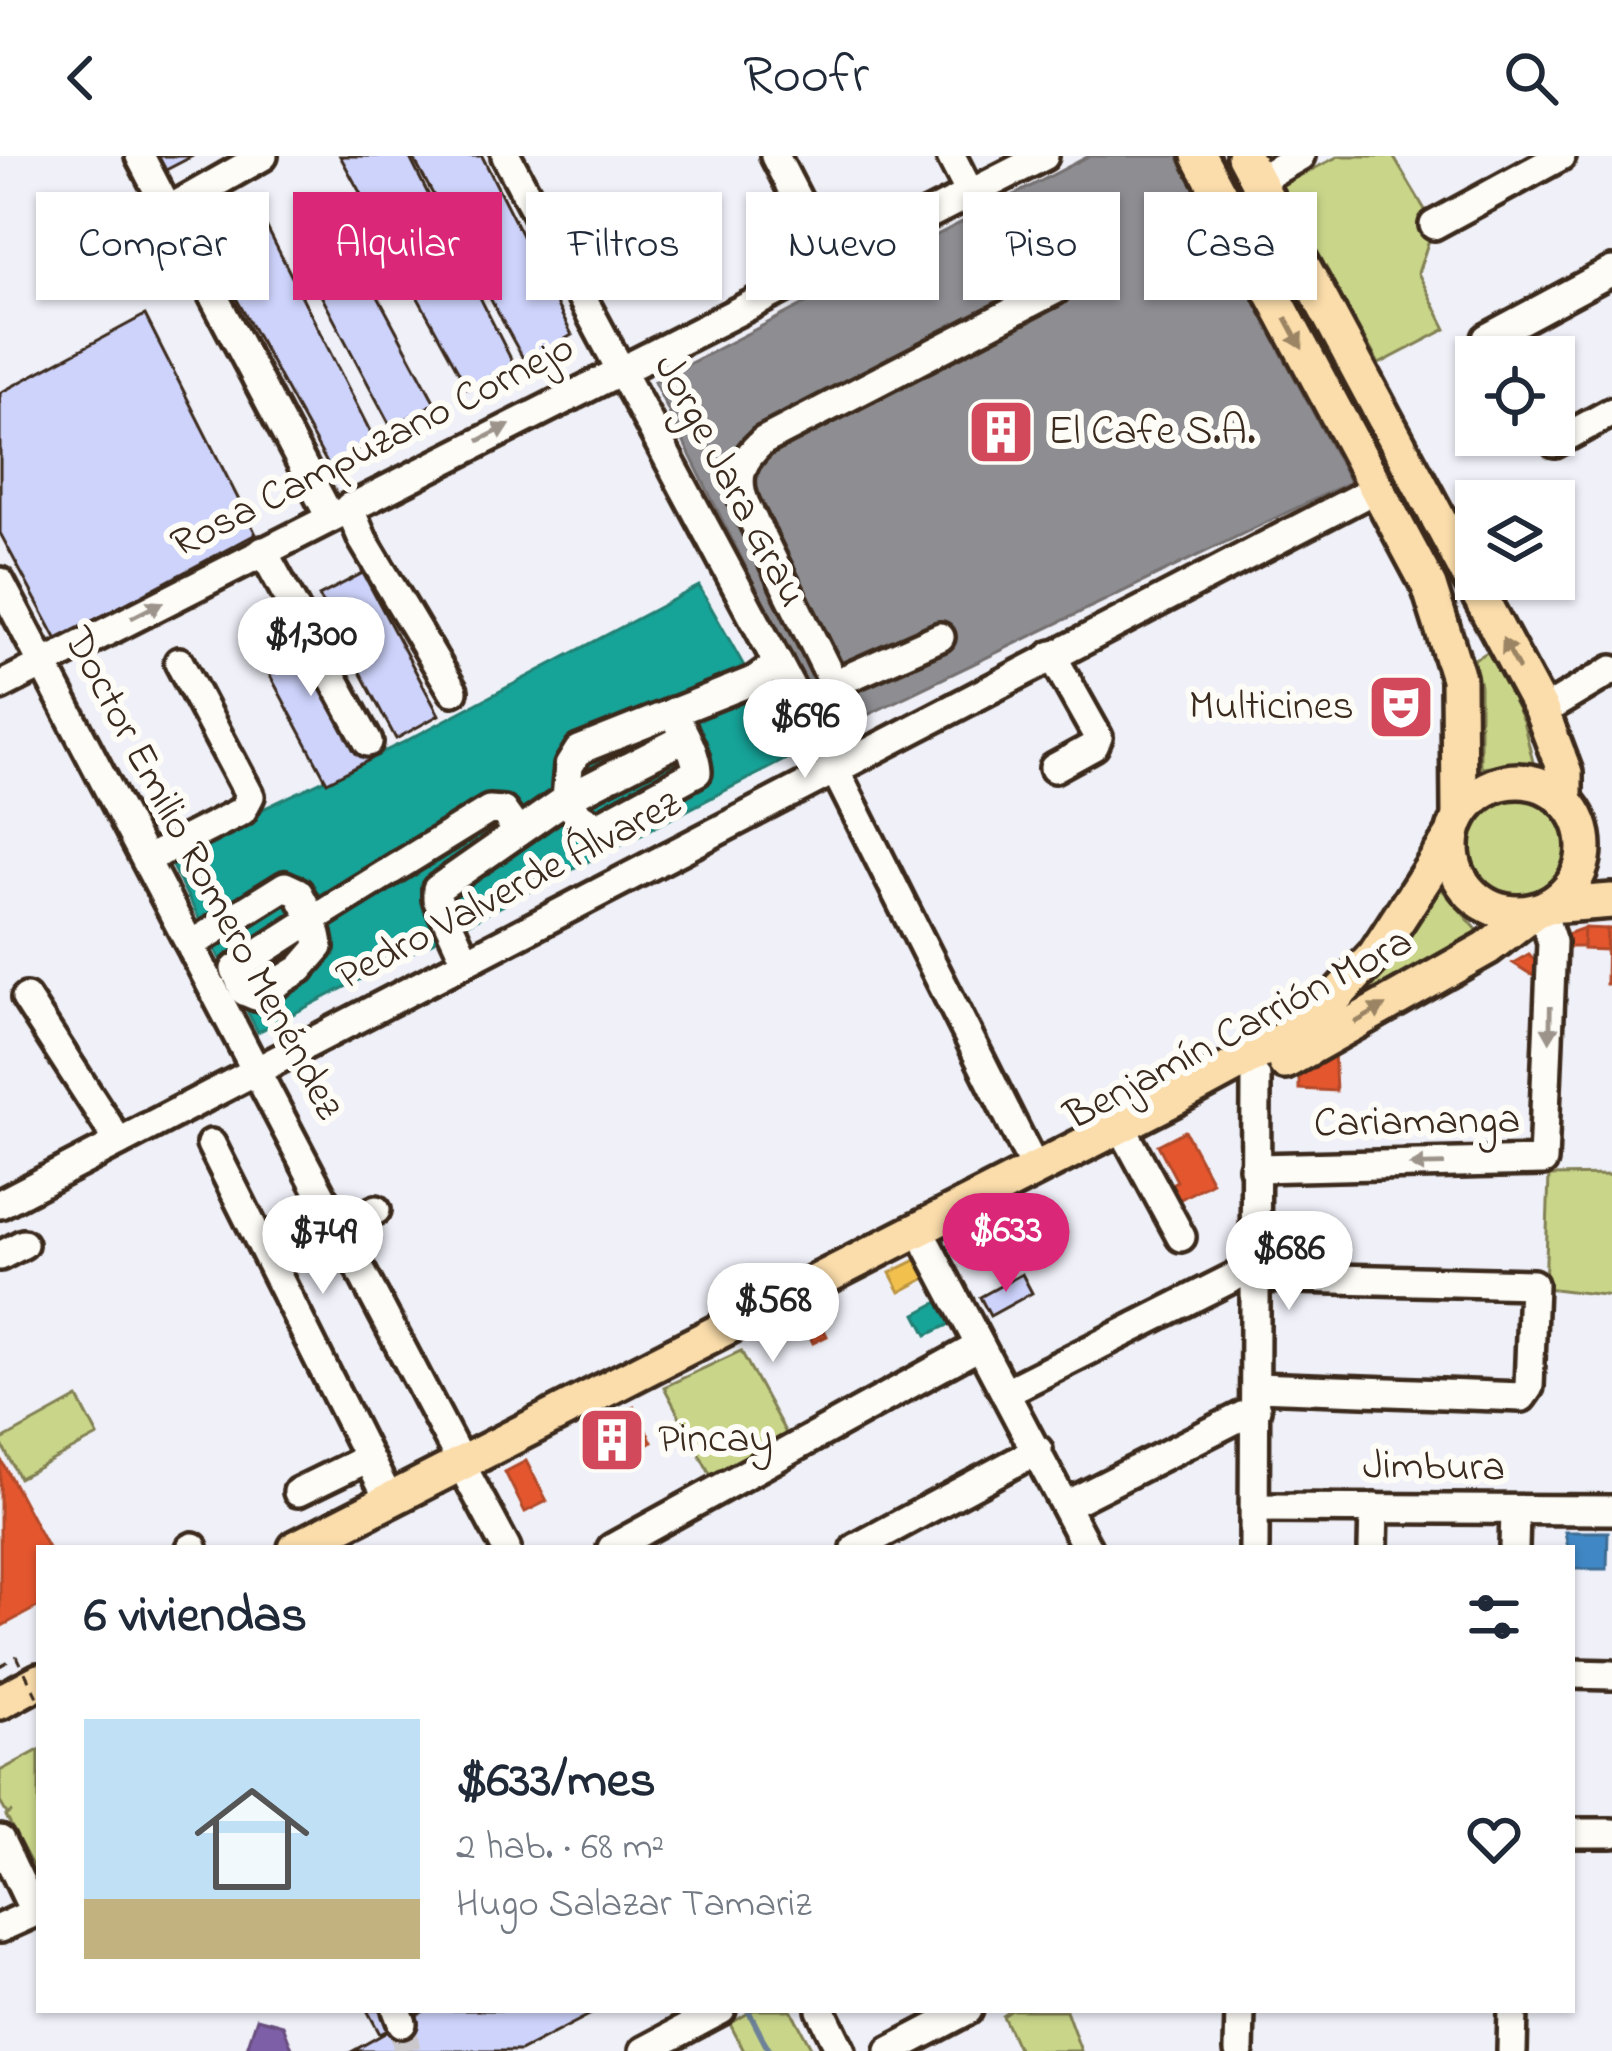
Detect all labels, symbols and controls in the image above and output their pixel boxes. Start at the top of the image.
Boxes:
text: Roofr [743,39,869,117]
icon: back [48,45,114,111]
icon: search [1498,45,1564,111]
chip: Comprar [36,192,269,300]
chip: Alquilar [293,192,502,300]
chip: Filtros [526,192,722,300]
chip: Nuevo [746,192,939,300]
chip: Piso [963,192,1120,300]
chip: Casa [1144,192,1317,300]
one-way arrow [1283,316,1304,351]
street label: Rosa Campuzano Cornejo [161,319,585,575]
map controls [1455,336,1575,600]
button: locate [1455,336,1575,456]
street label: Jorge Jara Grau [637,344,821,618]
building icon: El Cafe S.A. [966,397,1036,467]
place label: El Cafe S.A. [1048,402,1256,463]
one-way arrow [477,423,511,443]
button: layers [1455,480,1575,600]
pin: $1,300 [213,597,409,699]
one-way arrow [130,601,164,621]
text: $1,300 [265,607,357,664]
street label: Doctor Emilio Romero Menéndez [46,616,358,1131]
one-way arrow [1501,637,1522,672]
theatre icon: Multicines [1366,672,1436,742]
place label: Multicines [1189,677,1354,738]
pin: $696 [734,679,876,781]
text: $696 [770,689,840,746]
street label: Pedro Valverde Álvarez [326,774,693,1008]
street label: Benjamín Carrión Mora [1054,913,1424,1148]
one-way arrow [1354,1005,1387,1026]
one-way arrow [1540,1006,1560,1044]
street label: Cariamanga [1313,1091,1521,1155]
one-way arrow [1407,1156,1445,1175]
pin: $633 [935,1193,1077,1295]
pin: $749 [252,1195,394,1297]
text: $633 [970,1203,1042,1260]
text: $749 [289,1205,357,1262]
pin: $686 [1218,1211,1360,1313]
text: $686 [1253,1221,1325,1278]
pin: $568 [702,1263,844,1365]
text: $568 [734,1273,812,1330]
building icon: Pincay [577,1405,647,1475]
place label: Pincay [658,1410,773,1471]
street label: Jimbura [1362,1436,1506,1500]
text: 6 viviendas [84,1580,307,1655]
icon: filters [1461,1584,1527,1650]
text: $633/mes [456,1745,656,1820]
icon: home [180,1767,324,1911]
icon: heart [1461,1806,1527,1872]
text: 2 hab. · 68 m² [456,1820,664,1877]
text: Hugo Salazar Tamariz [456,1877,812,1934]

